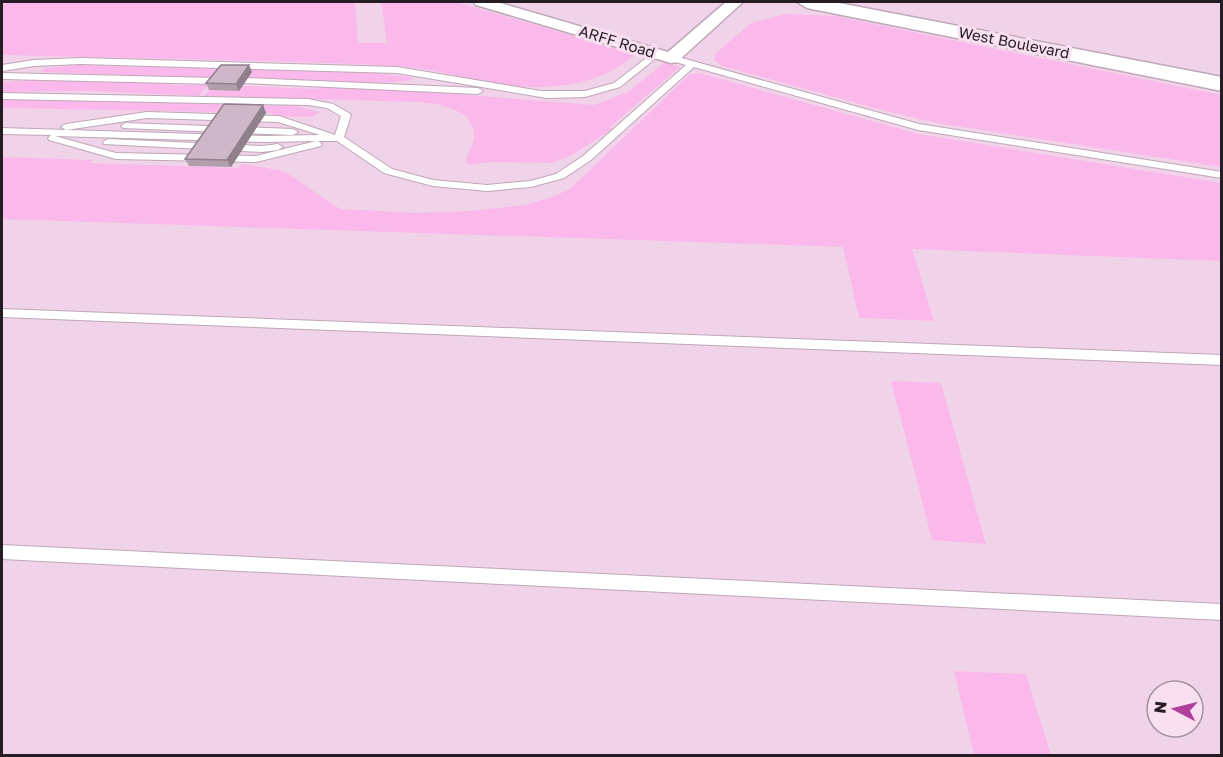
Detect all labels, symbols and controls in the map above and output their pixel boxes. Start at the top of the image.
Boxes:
street label: ARFF Road [577,21,658,61]
street label: West Boulevard [957,22,1071,62]
north arrow [1145,679,1205,739]
text: N [1149,700,1171,714]

